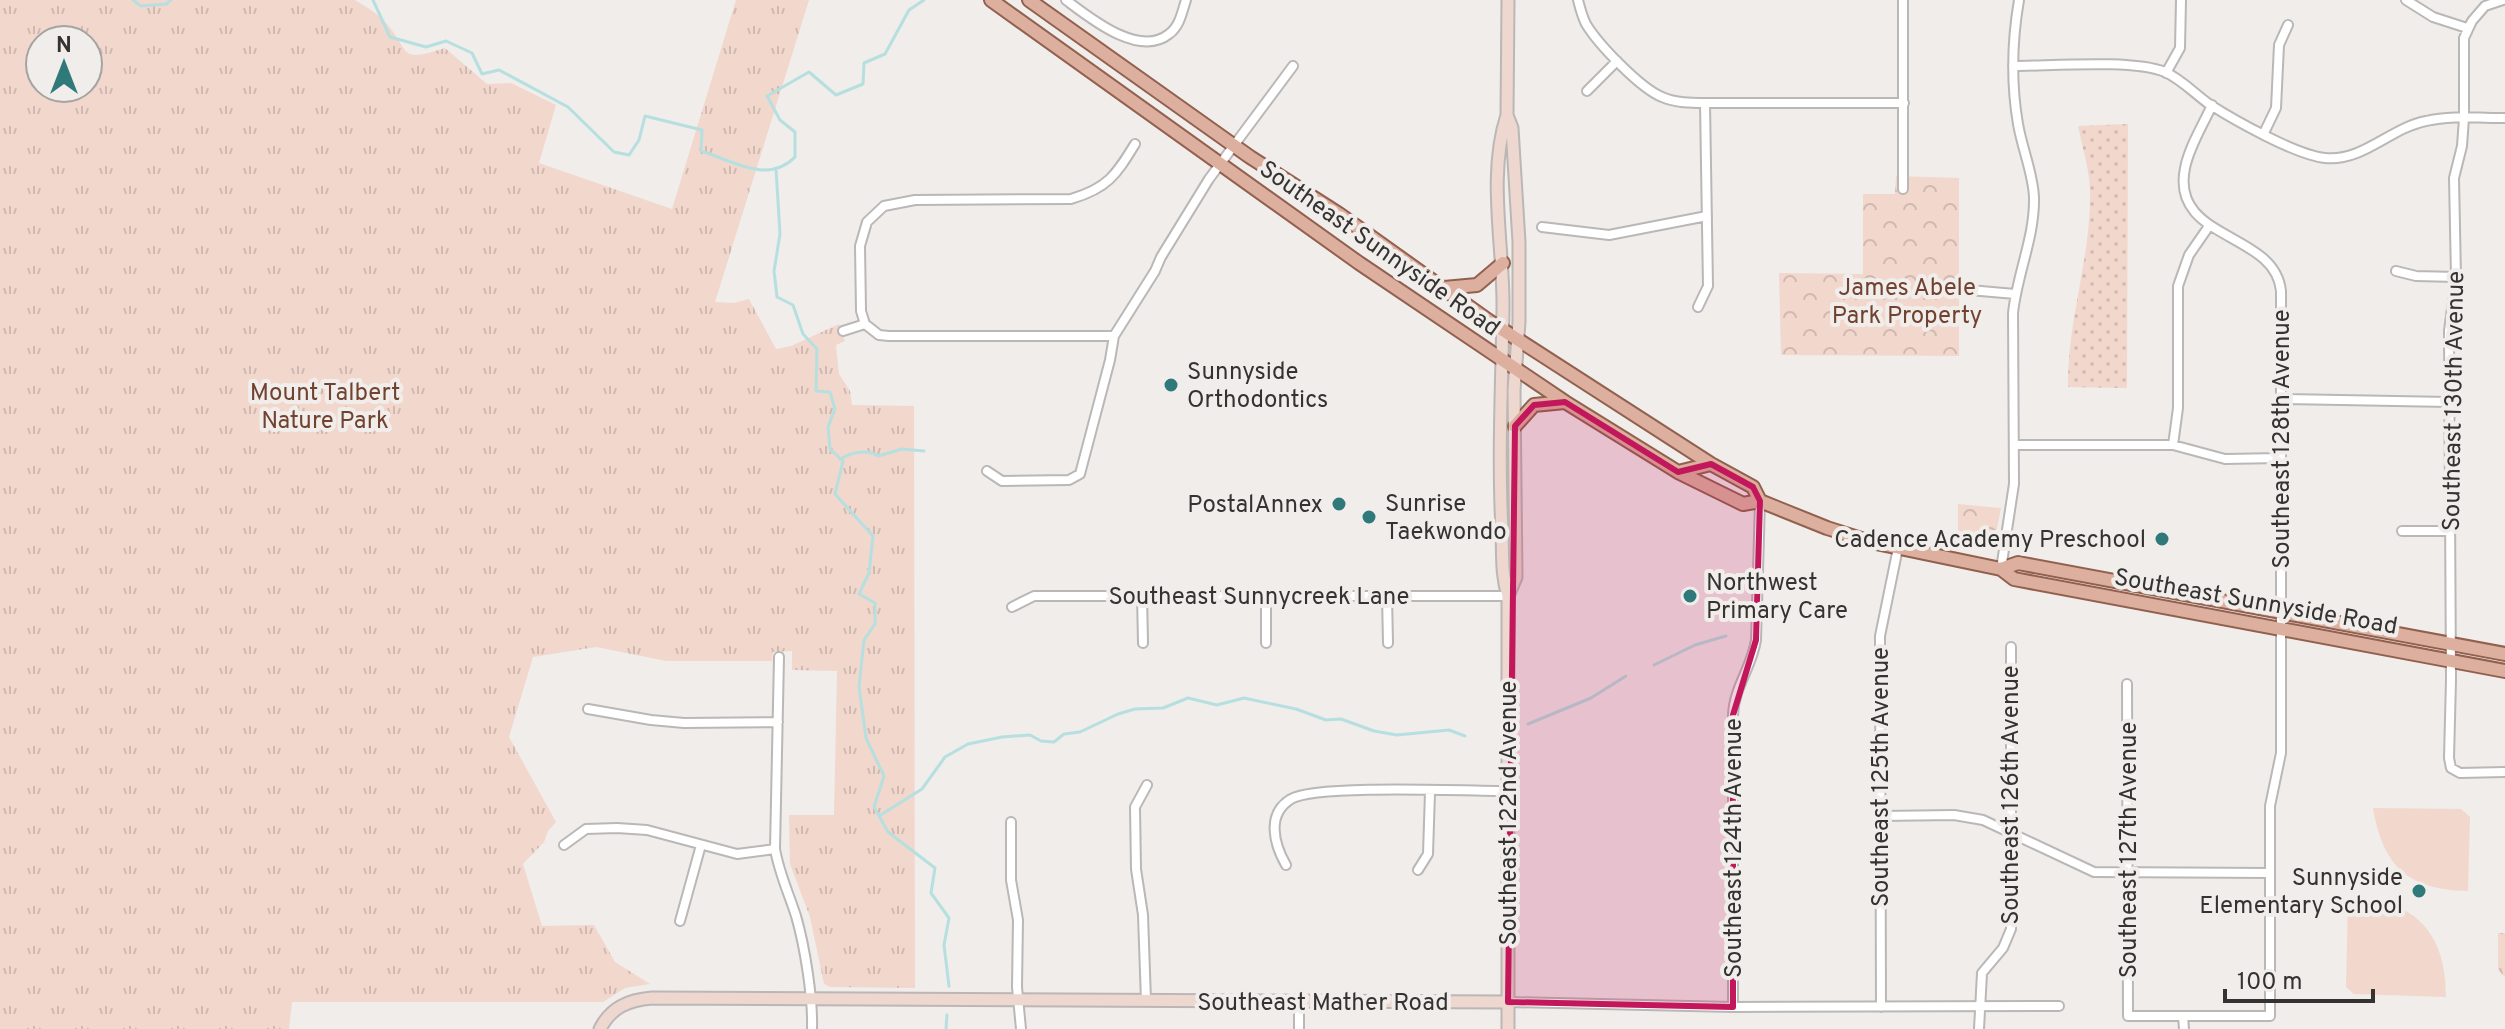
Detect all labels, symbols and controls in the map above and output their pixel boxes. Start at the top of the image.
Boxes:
north arrow [24,24,104,104]
text: N [56,33,72,60]
street label: Southeast Sunnyside Road [1253,155,1505,344]
street label: Southeast 130th Avenue [2438,271,2472,531]
park label: James Abele Park Property [1832,274,1982,332]
street label: Southeast 128th Avenue [2268,309,2298,569]
place label: Sunnyside Orthodontics [1187,358,1328,416]
marker: Sunnyside Orthodontics [1162,376,1180,394]
park label: Mount Talbert Nature Park [250,379,400,437]
place label: Sunrise Taekwondo [1385,490,1507,548]
place label: PostalAnnex [1187,491,1323,521]
marker: PostalAnnex [1330,495,1348,513]
marker: Sunrise Taekwondo [1360,508,1378,526]
place label: Cadence Academy Preschool [1834,526,2146,556]
marker: Cadence Academy Preschool [2153,530,2171,548]
street label: Southeast Sunnyside Road [2112,563,2400,643]
place label: Northwest Primary Care [1706,569,1848,627]
street label: Southeast Sunnycreek Lane [1109,583,1409,613]
marker: Northwest Primary Care [1681,587,1699,605]
street label: Southeast 125th Avenue [1867,647,1897,907]
street label: Southeast 126th Avenue [1997,665,2027,925]
street label: Southeast 122nd Avenue [1495,680,1525,946]
street label: Southeast 124th Avenue [1720,718,1750,978]
street label: Southeast 127th Avenue [2115,722,2145,978]
place label: Sunnyside Elementary School [2199,864,2403,922]
marker: Sunnyside Elementary School [2410,882,2428,900]
scale bar [2225,953,2373,1003]
text: 100 m [2237,968,2303,998]
street label: Southeast Mather Road [1197,989,1449,1019]

